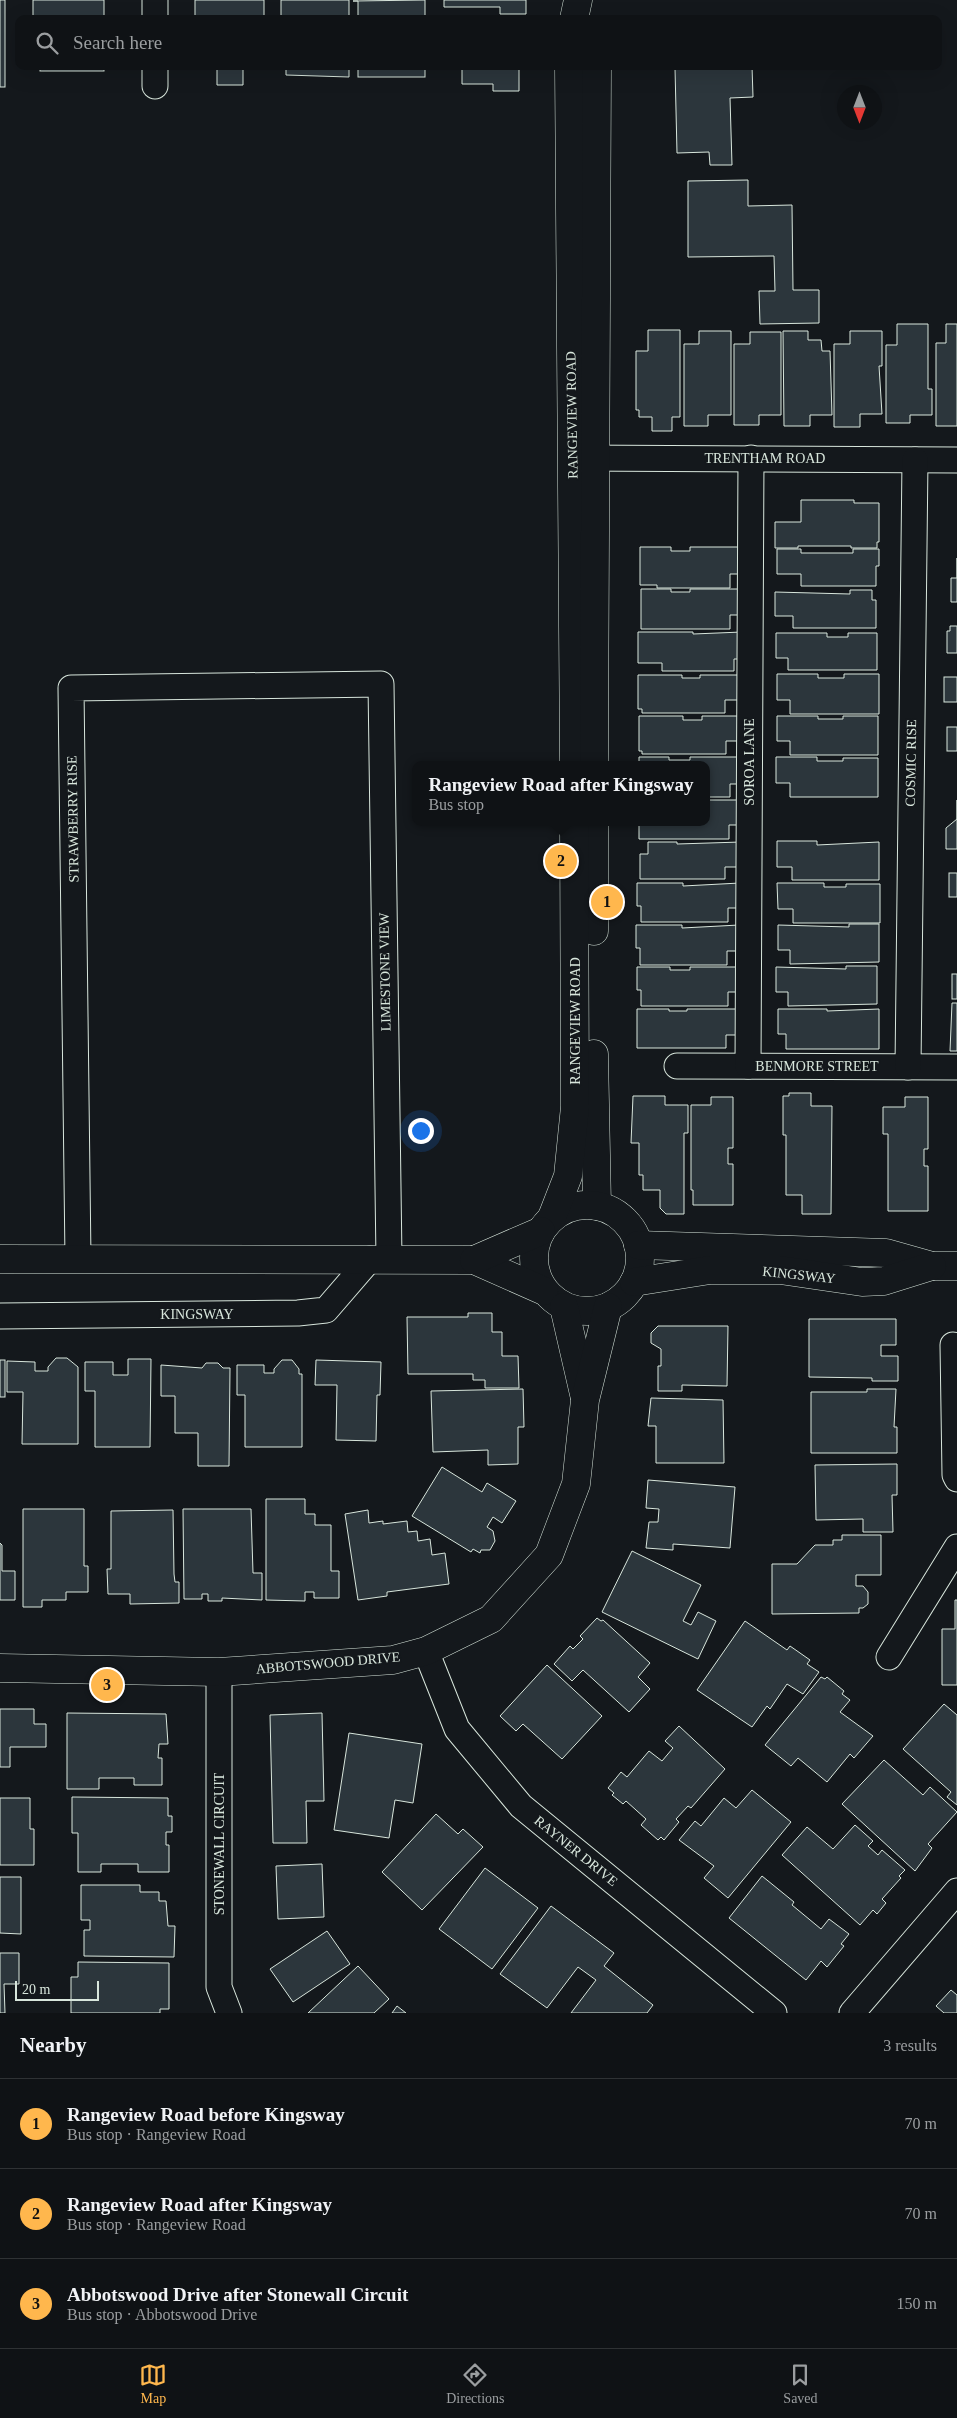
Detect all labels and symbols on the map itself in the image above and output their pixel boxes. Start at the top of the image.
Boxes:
north arrow [837,85,882,130]
street label: RANGEVIEW ROAD [563,351,581,479]
street label: TRENTHAM ROAD [705,451,825,466]
street label: SOROA LANE [742,718,757,806]
street label: COSMIC RISE [903,719,919,807]
street label: STRAWBERRY RISE [64,755,82,883]
pin: 2 [545,842,577,880]
pin: 1 [591,883,623,921]
street label: LIMESTONE VIEW [376,912,394,1032]
street label: RANGEVIEW ROAD [568,957,583,1085]
street label: BENMORE STREET [755,1059,879,1074]
your location [408,1118,434,1144]
street label: KINGSWAY [762,1264,836,1286]
street label: KINGSWAY [160,1307,234,1322]
street label: ABBOTSWOOD DRIVE [255,1649,401,1677]
pin: 3 [91,1666,123,1704]
street label: STONEWALL CIRCUIT [212,1772,227,1915]
street label: RAYNER DRIVE [531,1813,621,1889]
scale bar [15,1978,99,2001]

